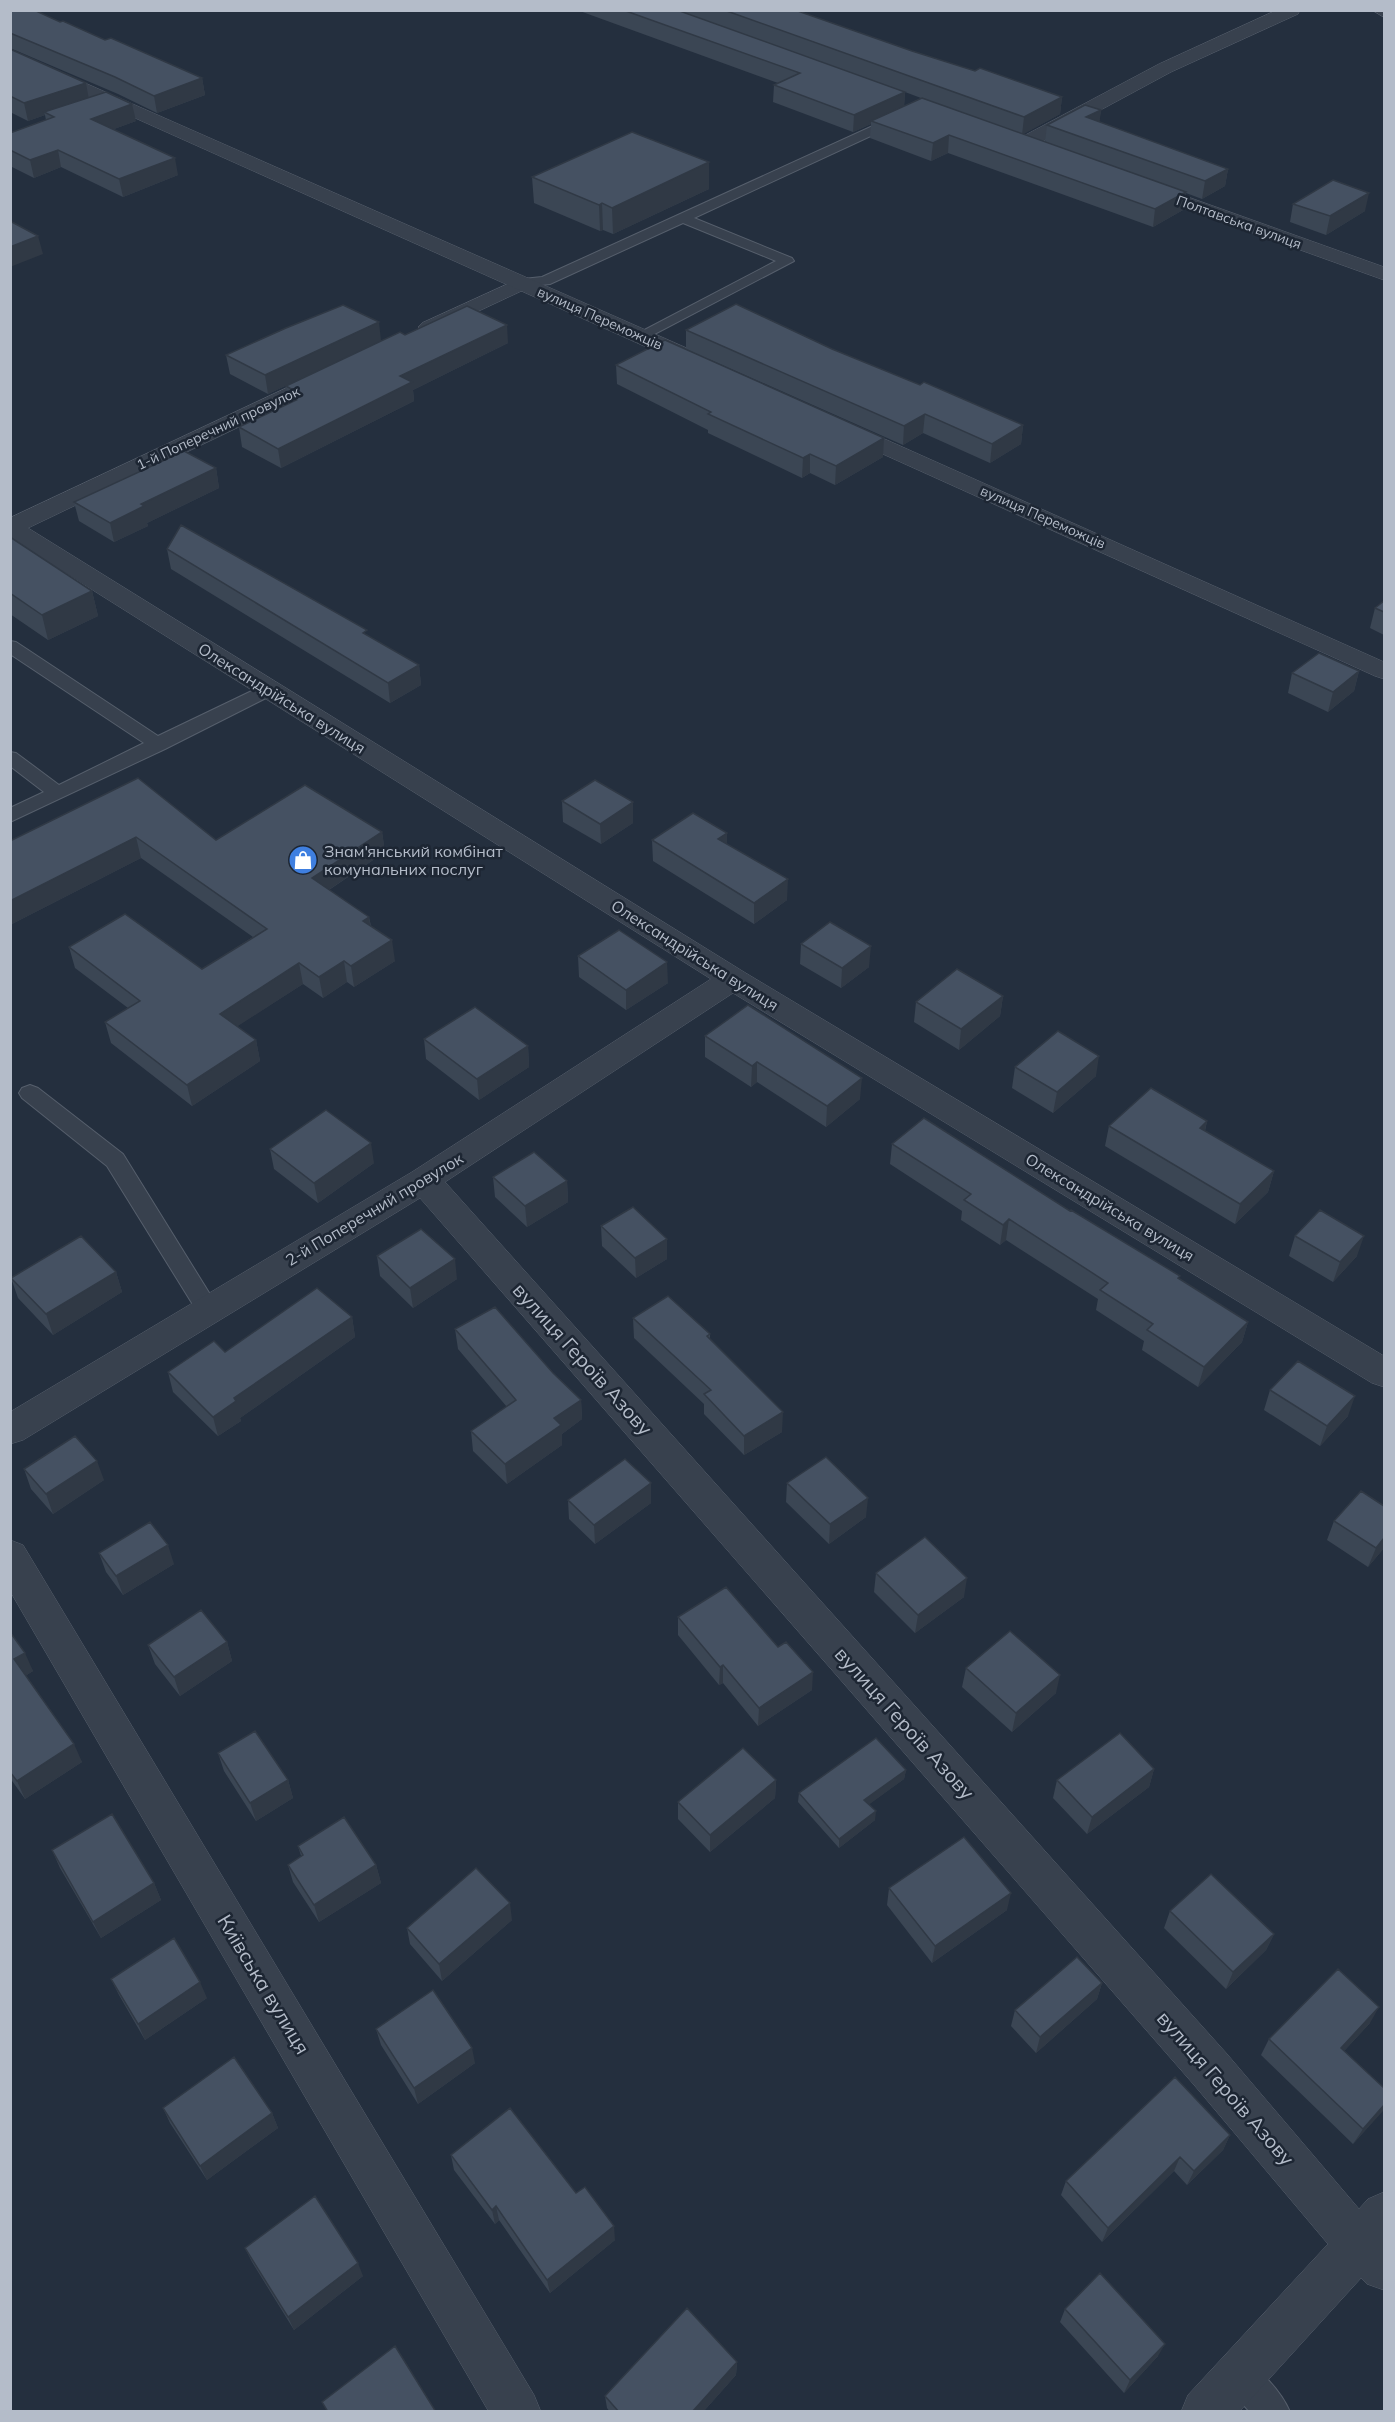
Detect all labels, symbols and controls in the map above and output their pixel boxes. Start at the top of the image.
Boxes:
street label: Полтавська вулиця [1174,191,1304,253]
street label: вулиця Переможців [535,282,665,354]
street label: 1-й Поперечний провулок [134,382,303,474]
street label: вулиця Переможців [978,481,1108,553]
street label: Олександрійська вулиця [195,638,369,758]
place label: Знам'янський комбінат комунальних послуг [324,841,504,879]
shop icon: Знам'янський комбінат комунальних послуг [287,844,319,876]
street label: Олександрійська вулиця [608,895,782,1015]
street label: 2-й Поперечний провулок [282,1148,467,1270]
street label: Олександрійська вулиця [1022,1149,1198,1265]
street label: вулиця Героїв Азову [508,1277,658,1441]
street label: вулиця Героїв Азову [830,1641,980,1805]
street label: Київська вулиця [212,1910,316,2058]
street label: вулиця Героїв Азову [1152,2006,1300,2171]

